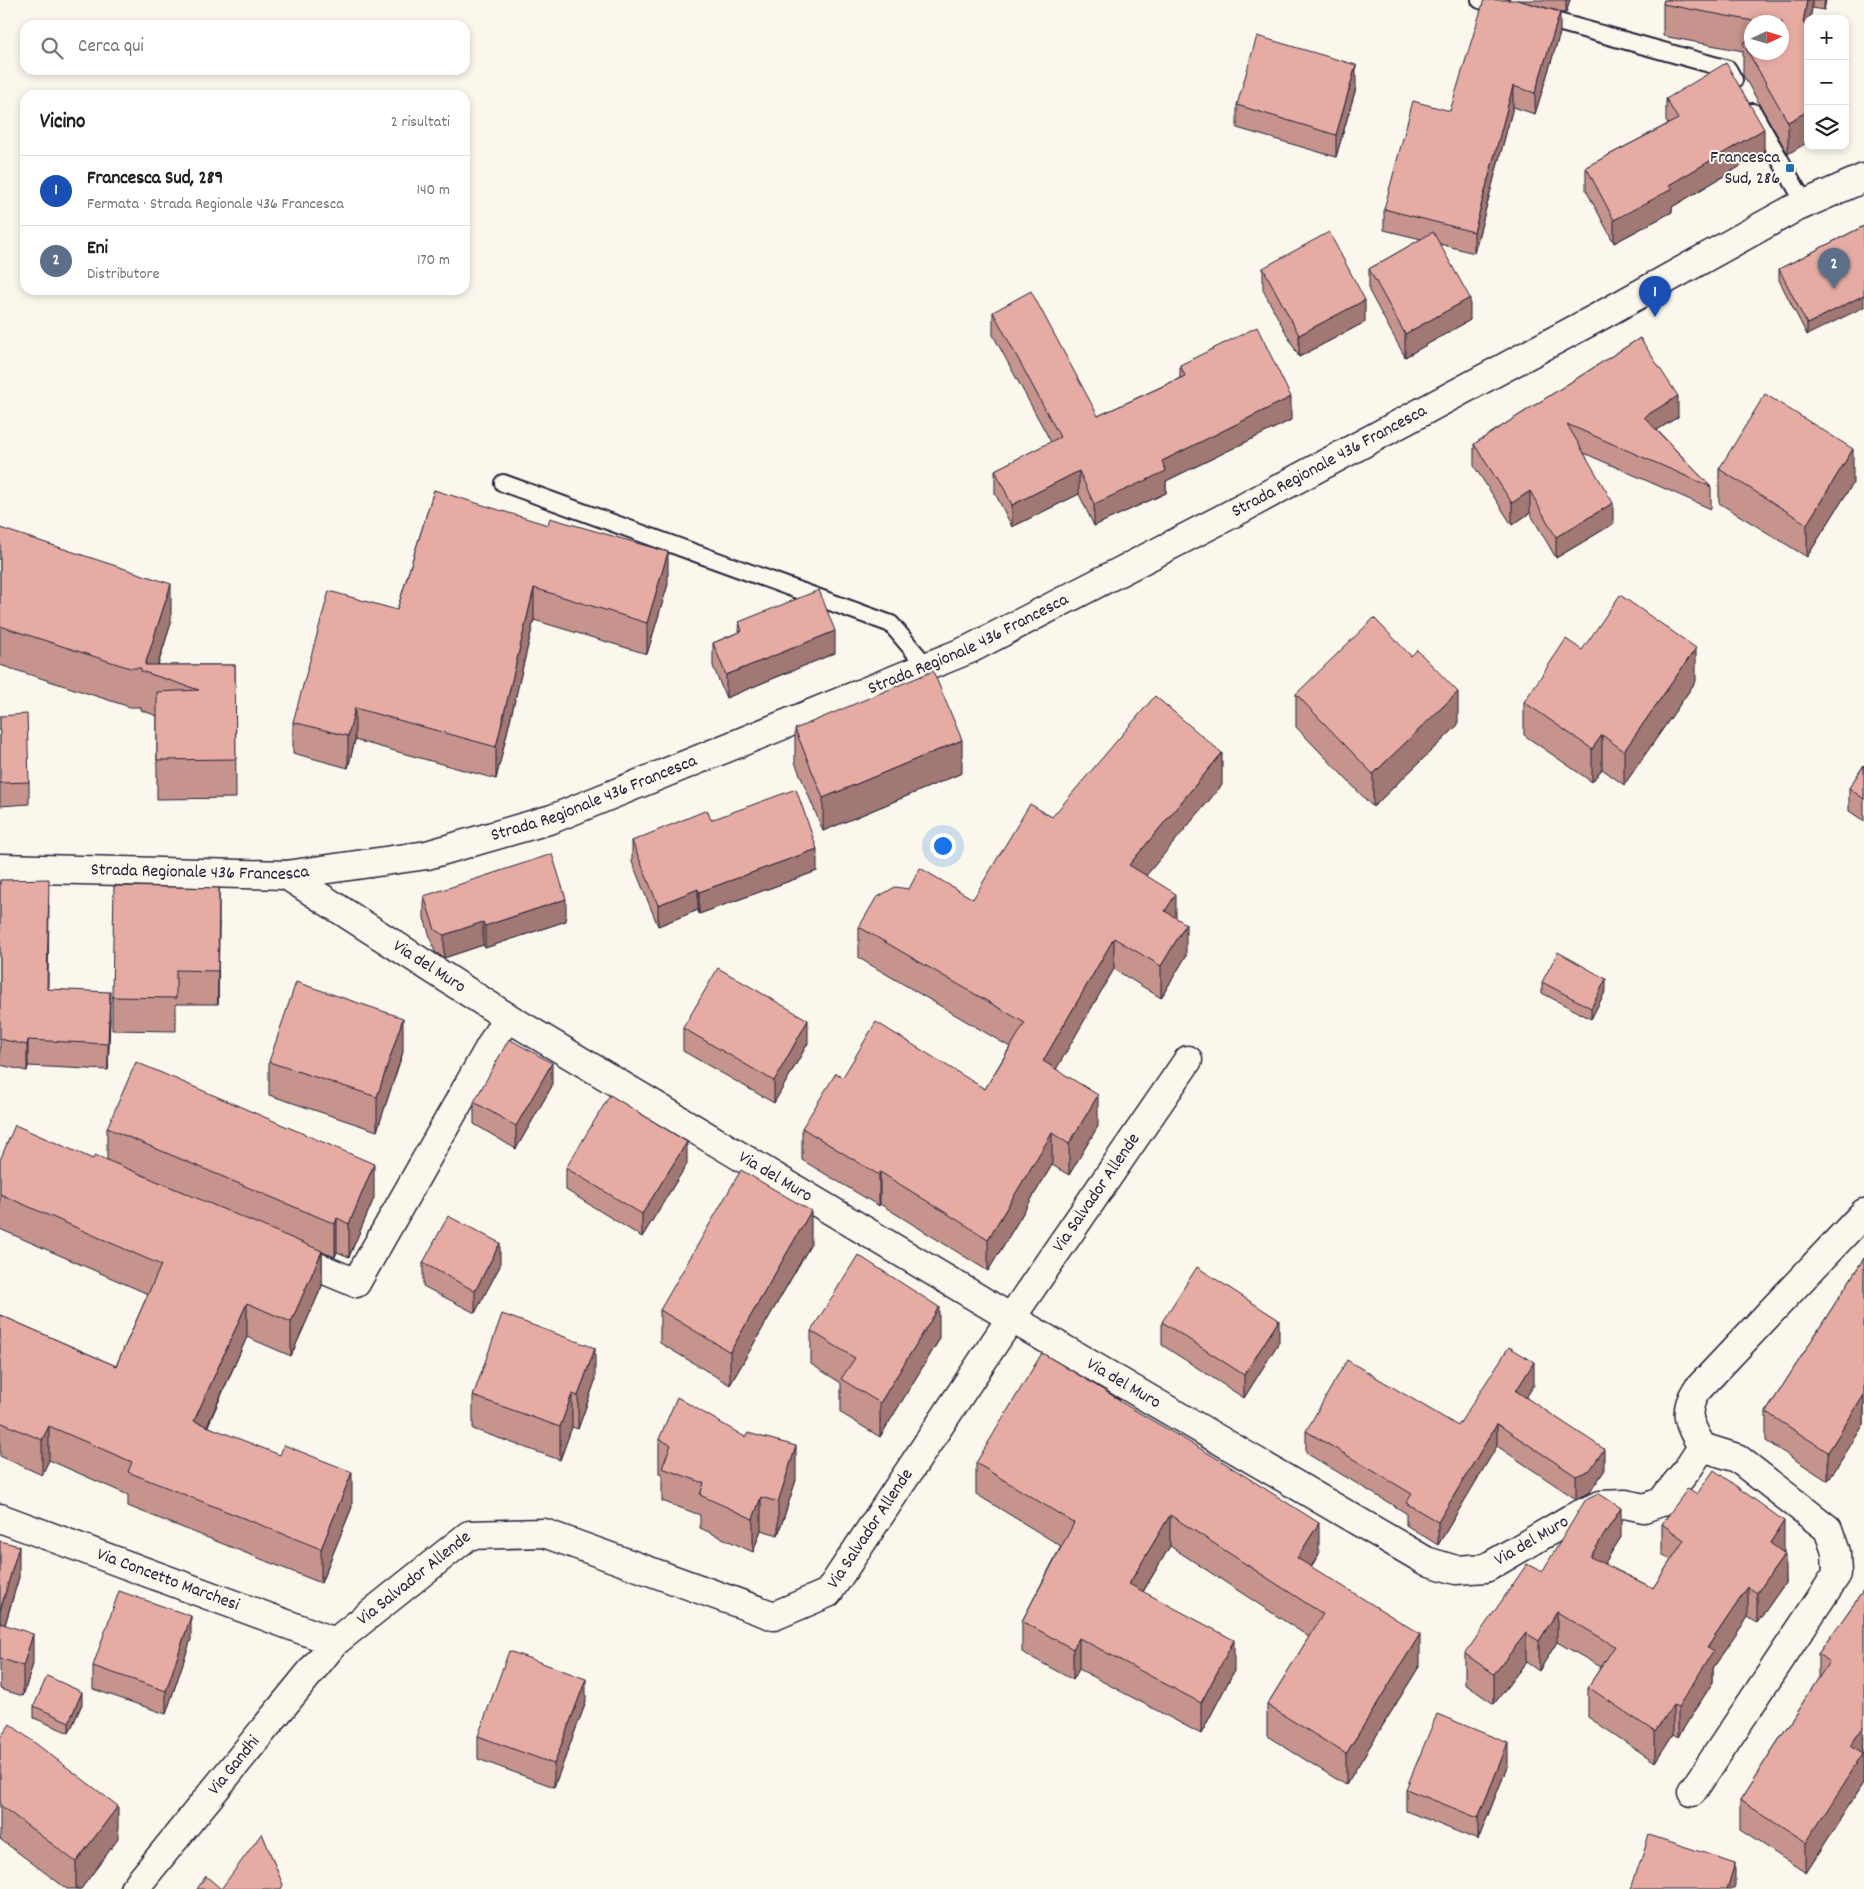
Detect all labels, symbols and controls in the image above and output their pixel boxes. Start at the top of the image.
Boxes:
north arrow [1744,15,1789,60]
map controls [1804,15,1849,150]
button: + [1804,15,1849,60]
search box [20,20,470,75]
icon: search [38,34,66,62]
text: Cerca qui [78,34,144,61]
button: − [1804,60,1849,105]
button: layers [1804,105,1849,150]
text: Vicino [40,108,85,138]
text: 2 risultati [391,111,450,134]
place label: Francesca Sud, 286 [1710,146,1781,192]
marker: Francesca Sud, 286 [1784,162,1796,174]
text: Francesca Sud, 289 [87,166,223,193]
text: 1 [54,179,58,202]
text: 140 m [416,179,450,202]
text: Fermata · Strada Regionale 436 Francesca [87,193,344,216]
text: Eni [87,236,108,263]
pin: 2 [1818,248,1850,289]
text: 2 [53,249,60,272]
text: 170 m [417,249,450,272]
text: Distributore [87,263,160,286]
pin: 1 [1639,276,1671,317]
street label: Strada Regionale 436 Francesca [1227,399,1432,524]
street label: Strada Regionale 436 Francesca [864,587,1073,702]
street label: Strada Regionale 436 Francesca [488,749,701,848]
your location [930,833,956,859]
street label: Strada Regionale 436 Francesca [91,858,311,887]
street label: Via del Muro [388,934,470,1000]
street label: Via Salvador Allende [1047,1128,1147,1258]
street label: Via del Muro [733,1145,817,1209]
street label: Via del Muro [1082,1352,1165,1415]
street label: Via Salvador Allende [822,1464,920,1594]
street label: Via del Muro [1490,1510,1574,1573]
street label: Via Salvador Allende [352,1525,477,1632]
street label: Via Concetto Marchesi [93,1542,243,1618]
street label: Via Gandhi [202,1730,266,1801]

